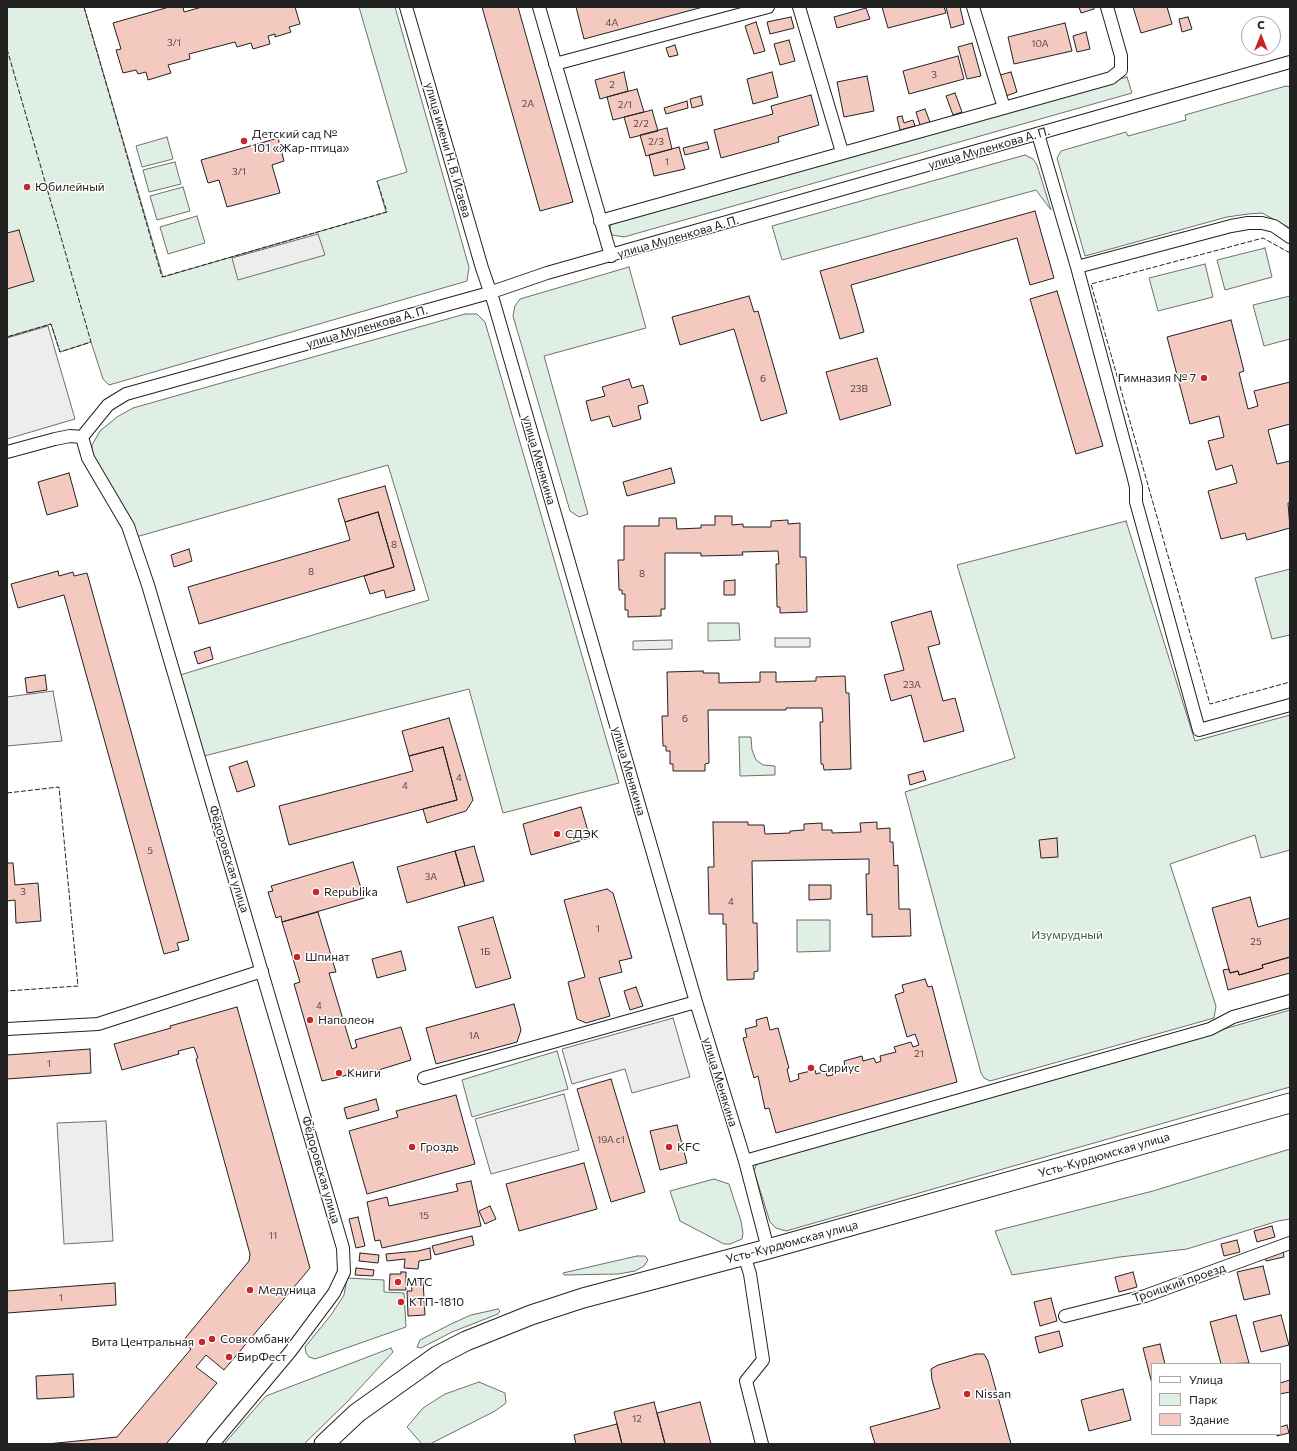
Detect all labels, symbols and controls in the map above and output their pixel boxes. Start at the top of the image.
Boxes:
north arrow [1241,16,1281,56]
house number: 4А [606,17,618,29]
text: С [1257,18,1265,31]
house number: 3/1 [167,37,181,49]
house number: 10А [1031,38,1049,50]
house number: 3 [931,69,937,81]
house number: 2 [609,79,615,91]
street label: улица имени Н. В. Исаева [422,81,474,219]
house number: 2А [522,98,534,110]
house number: 2/1 [618,99,632,111]
house number: 2/2 [633,118,649,130]
street label: улица Муленкова А. П. [927,124,1051,172]
place label: Детский сад № 101 «Жар-птица» [252,127,349,155]
marker: Детский сад № 101 «Жар-птица» [239,136,249,146]
house number: 2/3 [648,136,664,148]
house number: 1 [665,156,669,168]
house number: 3/1 [232,166,246,178]
place label: Юбилейный [35,180,105,194]
marker: Юбилейный [22,182,32,192]
street label: улица Муленкова А. П. [616,213,740,261]
street label: улица Муленкова А. П. [305,303,429,351]
place label: Гимназия № 7 [1118,371,1196,385]
house number: 6 [760,373,766,385]
marker: Гимназия № 7 [1199,373,1209,383]
house number: 23В [850,383,868,395]
street label: улица Менякина [519,414,559,506]
house number: 8 [391,539,397,551]
house number: 8 [308,566,314,578]
house number: 8 [639,568,645,580]
house number: 23А [903,679,921,691]
house number: 6 [682,713,688,725]
street label: улица Менякина [609,725,649,817]
house number: 4 [456,772,462,784]
house number: 4 [402,780,408,792]
street label: Фёдоровская улица [206,804,252,914]
place label: СДЭК [565,827,599,841]
marker: СДЭК [552,829,562,839]
house number: 5 [147,845,153,857]
house number: 3А [425,871,437,883]
place label: Republika [324,885,378,899]
house number: 3 [20,886,26,898]
marker: Republika [311,887,321,897]
house number: 4 [728,896,734,908]
house number: 1 [596,923,600,935]
park label: Изумрудный [1031,928,1103,942]
house number: 25 [1250,936,1262,948]
house number: 1Б [480,946,490,958]
place label: Шпинат [305,950,350,964]
marker: Шпинат [292,952,302,962]
house number: 4 [316,1000,322,1012]
place label: Наполеон [318,1013,374,1027]
marker: Наполеон [305,1015,315,1025]
house number: 1А [468,1030,480,1042]
street label: улица Менякина [700,1036,740,1128]
house number: 21 [914,1048,924,1060]
house number: 1 [47,1058,51,1070]
place label: Сириус [819,1061,860,1075]
marker: Сириус [806,1063,816,1073]
place label: Книги [347,1066,381,1080]
marker: Книги [334,1068,344,1078]
street label: Фёдоровская улица [299,1115,343,1225]
street label: Усть-Курдюмская улица [1037,1129,1171,1181]
house number: 19А с1 [597,1134,625,1146]
place label: Гроздь [420,1140,459,1154]
place label: KFC [677,1140,700,1154]
marker: Гроздь [407,1142,417,1152]
marker: KFC [664,1142,674,1152]
house number: 15 [419,1210,429,1222]
street label: Усть-Курдюмская улица [724,1217,860,1267]
house number: 11 [269,1230,277,1242]
street label: Троицкий проезд [1131,1260,1227,1306]
place label: МТС [406,1275,433,1289]
marker: МТС [393,1277,403,1287]
place label: Медуница [258,1283,316,1297]
marker: Медуница [245,1285,255,1295]
house number: 1 [59,1292,63,1304]
place label: КТП-1810 [409,1295,464,1309]
marker: КТП-1810 [396,1297,406,1307]
place label: Совкомбанк [220,1332,290,1346]
marker: Совкомбанк [207,1334,217,1344]
place label: Вита Центральная [92,1335,194,1349]
marker: Вита Центральная [197,1337,207,1347]
place label: БирФест [237,1350,287,1364]
marker: БирФест [224,1352,234,1362]
legend [1151,1363,1281,1435]
text: Улица [1189,1372,1223,1386]
place label: Nissan [975,1387,1011,1401]
marker: Nissan [962,1389,972,1399]
text: Парк [1189,1392,1218,1406]
text: Здание [1189,1412,1229,1426]
house number: 12 [632,1413,642,1425]

